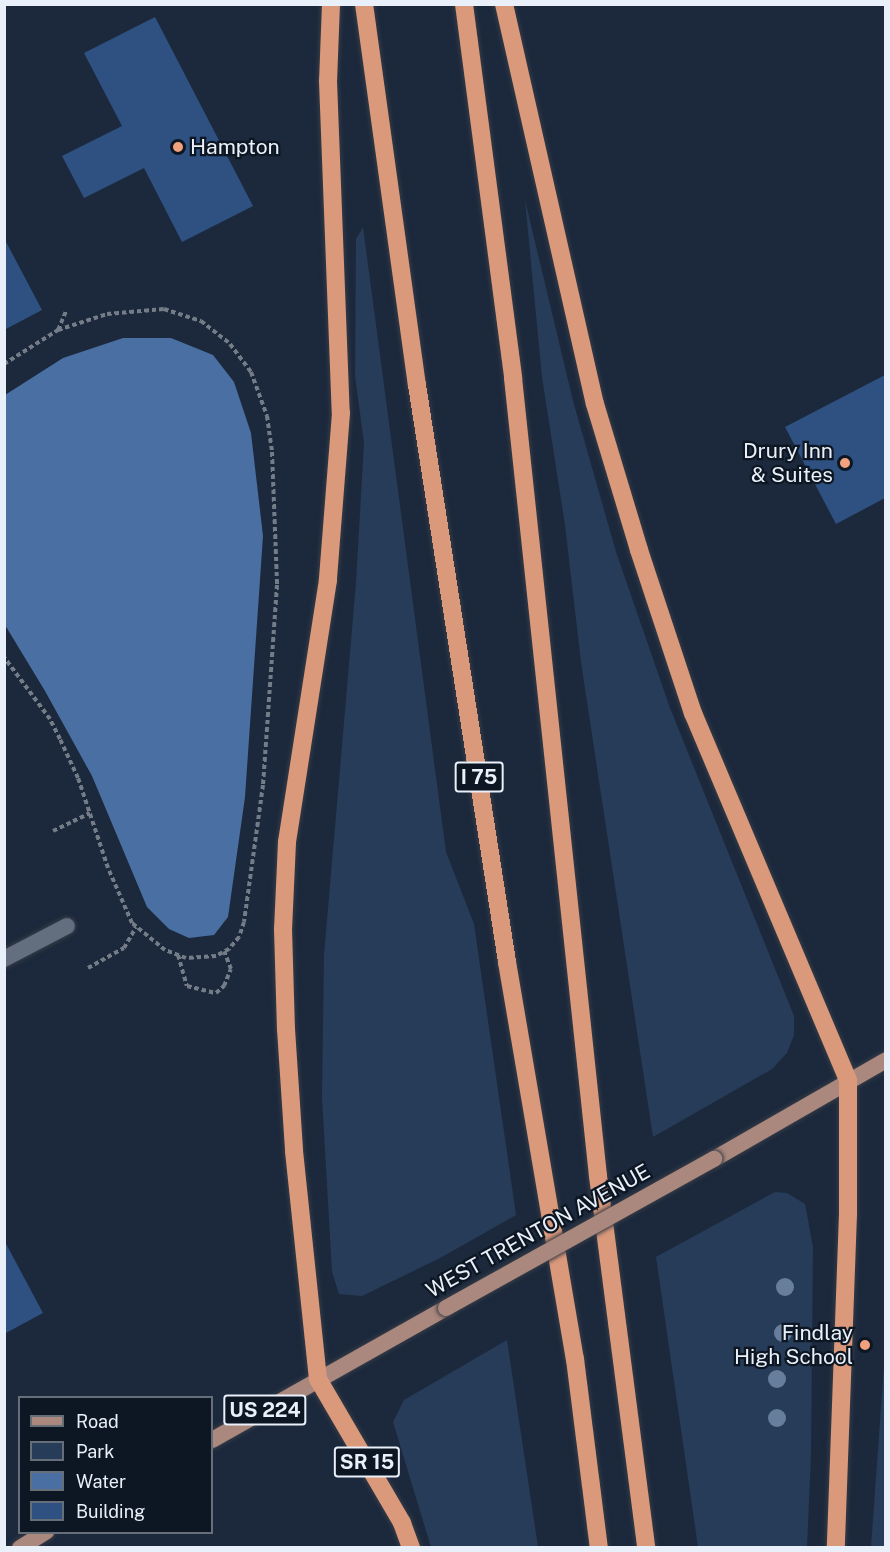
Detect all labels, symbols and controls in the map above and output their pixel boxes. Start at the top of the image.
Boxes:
place label: Hampton [190,134,280,160]
marker: Hampton [171,140,185,154]
place label: Drury Inn & Suites [743,438,833,488]
marker: Drury Inn & Suites [838,456,852,470]
road number: I 75 [454,760,504,794]
street label: WEST TRENTON AVENUE [422,1159,654,1303]
place label: Findlay High School [734,1320,853,1370]
marker: Findlay High School [858,1338,872,1352]
road number: US 224 [223,1393,307,1427]
legend [18,1396,213,1534]
text: Road [76,1411,119,1432]
text: Park [76,1441,114,1462]
road number: SR 15 [332,1445,401,1479]
text: Water [76,1471,126,1492]
text: Building [76,1501,145,1522]

